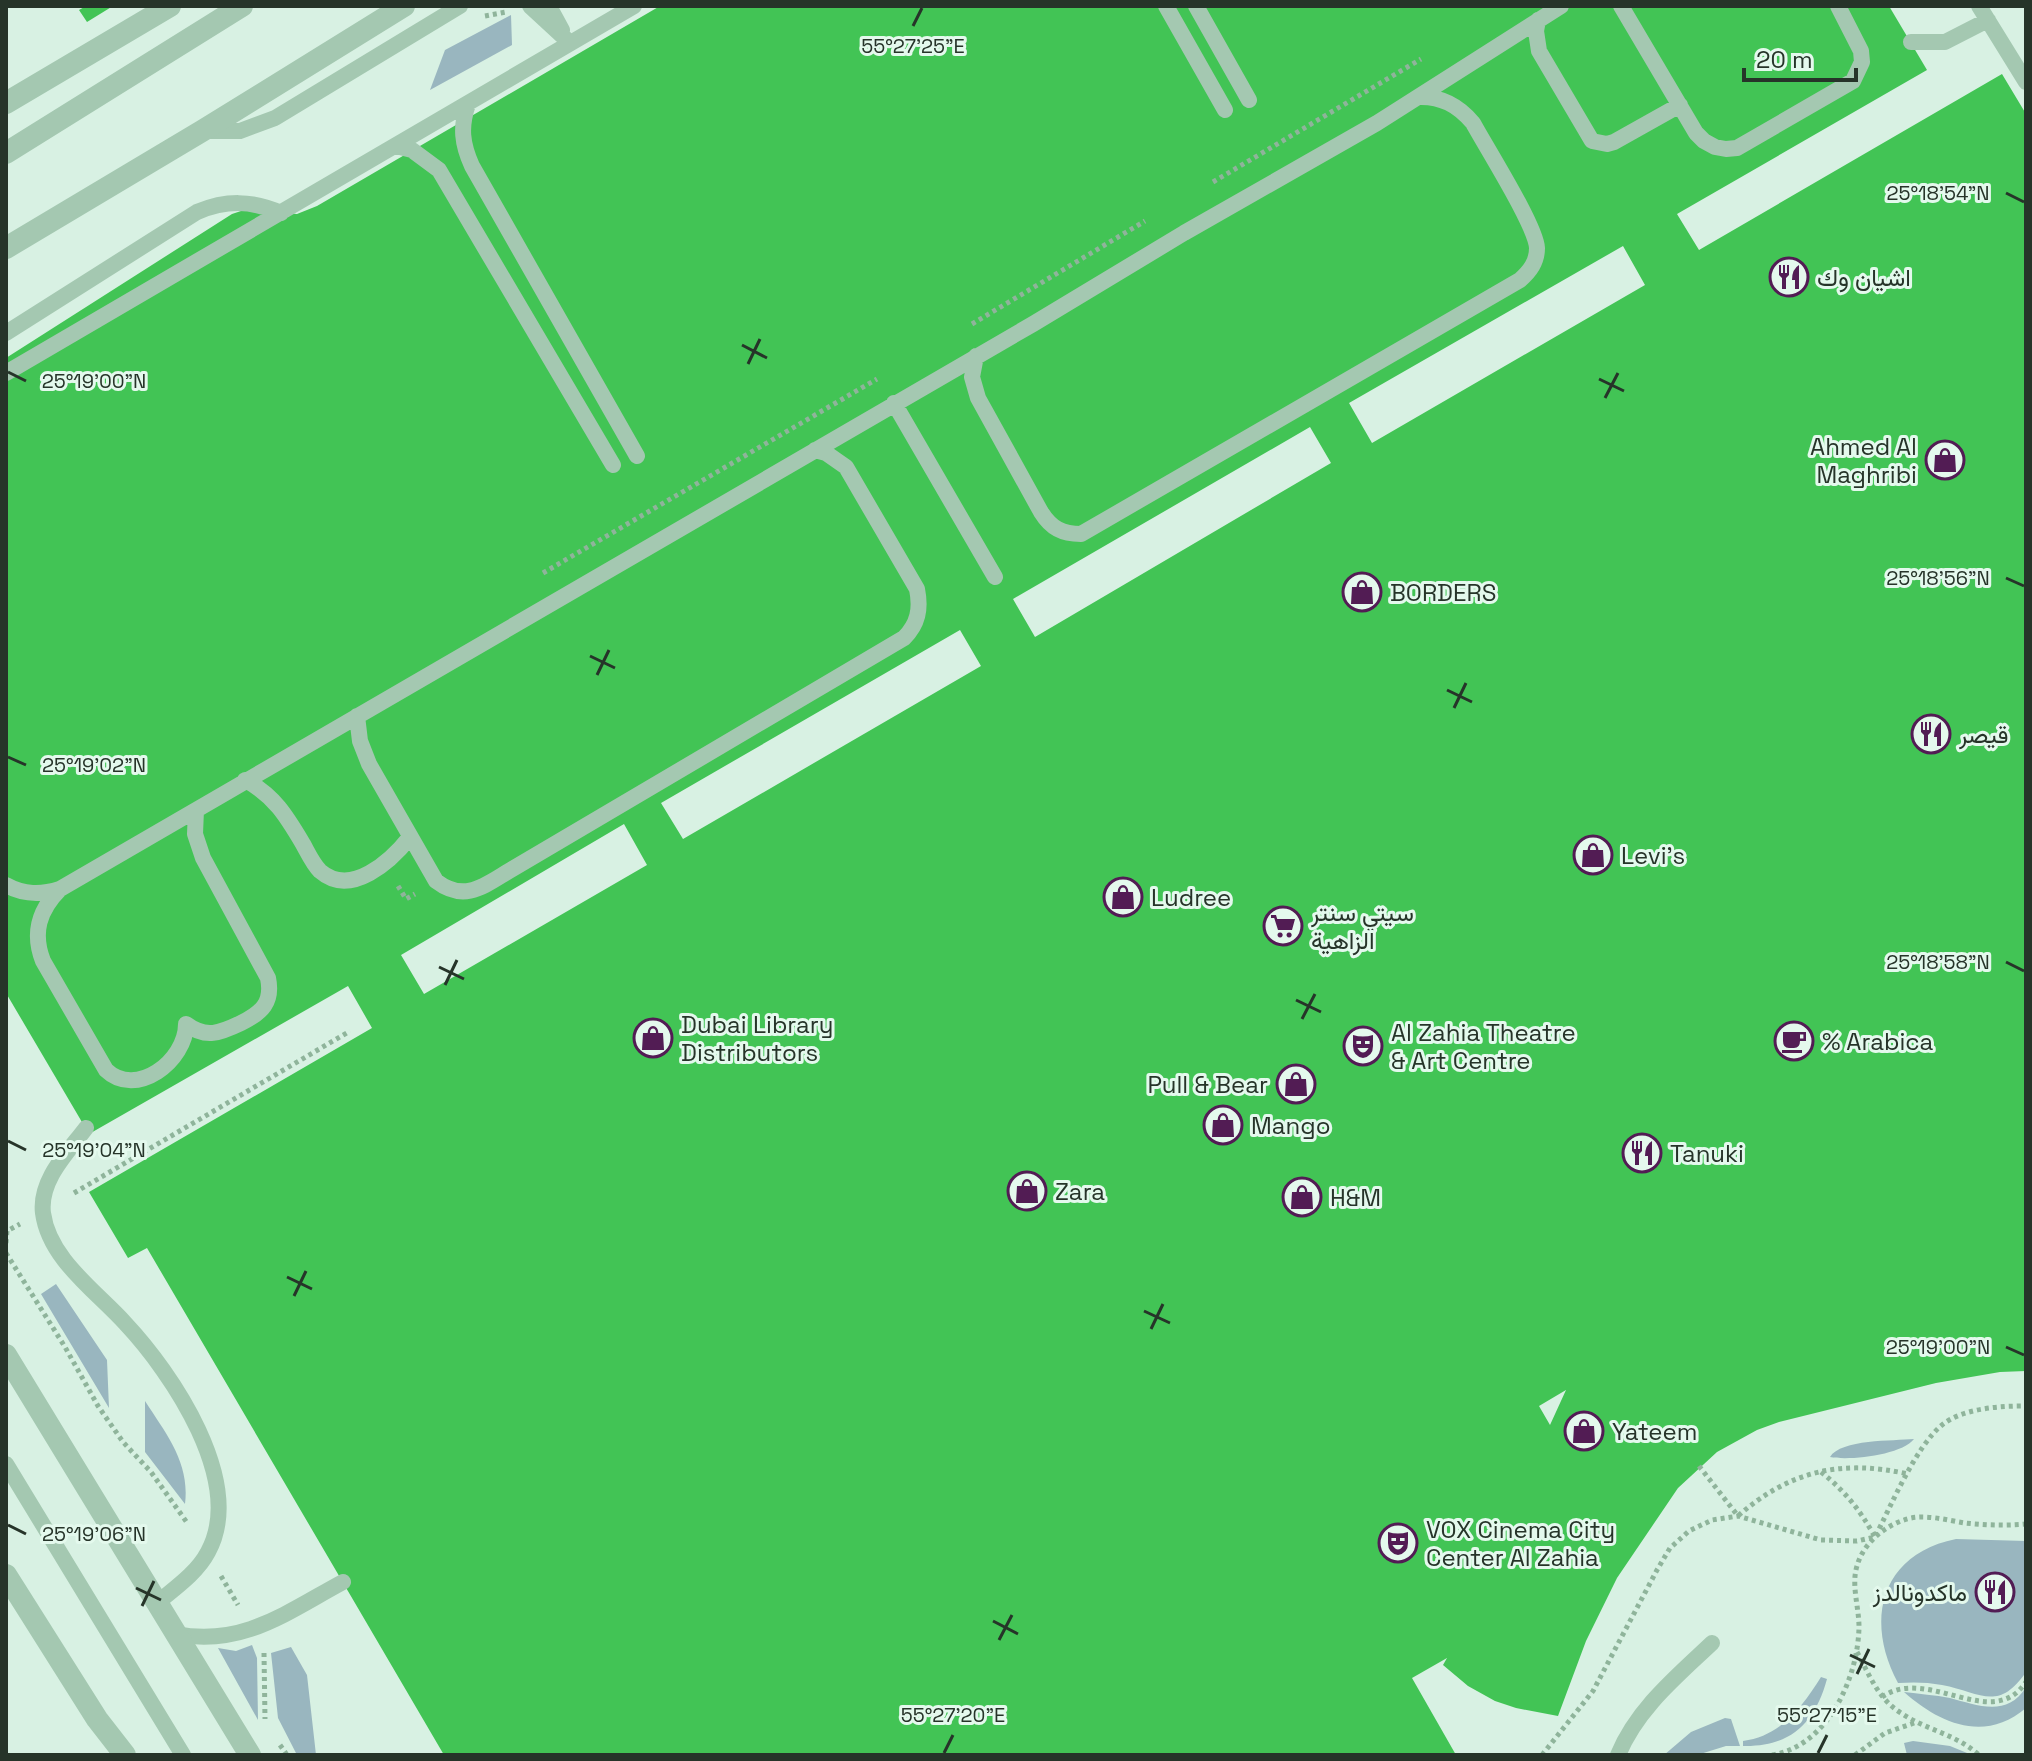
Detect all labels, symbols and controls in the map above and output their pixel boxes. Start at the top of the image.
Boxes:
scale bar [1744,32,1856,82]
text: 55°27'25"E [861,33,965,59]
text: 20 m [1756,44,1813,75]
text: 25°18'54"N [1886,180,1990,206]
restaurant icon: اشيان وك [1768,256,1810,298]
place label: اشيان وك [1817,262,1911,293]
text: 25°19'00"N [42,368,146,394]
place label: Ahmed Al Maghribi [1810,431,1917,490]
shop icon: Ahmed Al Maghribi [1924,439,1966,481]
text: 25°18'56"N [1886,565,1990,591]
shop icon: BORDERS [1341,571,1383,613]
place label: BORDERS [1390,577,1496,608]
restaurant icon: قيصر [1910,713,1952,755]
place label: قيصر [1958,719,2009,750]
text: 25°19'02"N [42,752,146,778]
shop icon: Levi's [1572,834,1614,876]
place label: Levi's [1621,840,1685,871]
shop icon: Ludree [1102,876,1144,918]
place label: Ludree [1151,882,1231,913]
place label: سيتي سنتر الزاهية [1310,897,1414,956]
supermarket icon: سيتي سنتر الزاهية [1262,905,1304,947]
text: 25°18'58"N [1886,949,1990,975]
place label: Dubai Library Distributors [681,1009,834,1068]
shop icon: Dubai Library Distributors [632,1017,674,1059]
place label: Al Zahia Theatre & Art Centre [1391,1017,1576,1076]
cafe icon: % Arabica [1773,1020,1815,1062]
theatre icon: Al Zahia Theatre & Art Centre [1342,1025,1384,1067]
place label: % Arabica [1822,1026,1934,1057]
shop icon: Pull & Bear [1275,1063,1317,1105]
place label: Pull & Bear [1147,1069,1268,1100]
shop icon: Mango [1202,1104,1244,1146]
place label: Mango [1251,1110,1331,1141]
restaurant icon: Tanuki [1621,1132,1663,1174]
text: 25°19'04"N [42,1137,146,1163]
place label: Tanuki [1670,1138,1744,1169]
shop icon: Zara [1006,1170,1048,1212]
place label: Zara [1055,1176,1105,1207]
shop icon: H&M [1281,1176,1323,1218]
place label: H&M [1330,1182,1381,1213]
text: 25°19'00"N [1886,1334,1990,1360]
shop icon: Yateem [1563,1410,1605,1452]
place label: Yateem [1612,1416,1697,1447]
place label: VOX Cinema City Center Al Zahia [1426,1514,1615,1573]
text: 25°19'06"N [42,1521,146,1547]
theatre icon: VOX Cinema City Center Al Zahia [1377,1522,1419,1564]
restaurant icon: ماكدونالدز [1974,1571,2016,1613]
place label: ماكدونالدز [1872,1577,1967,1608]
text: 55°27'20"E [901,1702,1005,1728]
text: 55°27'15"E [1777,1702,1877,1728]

